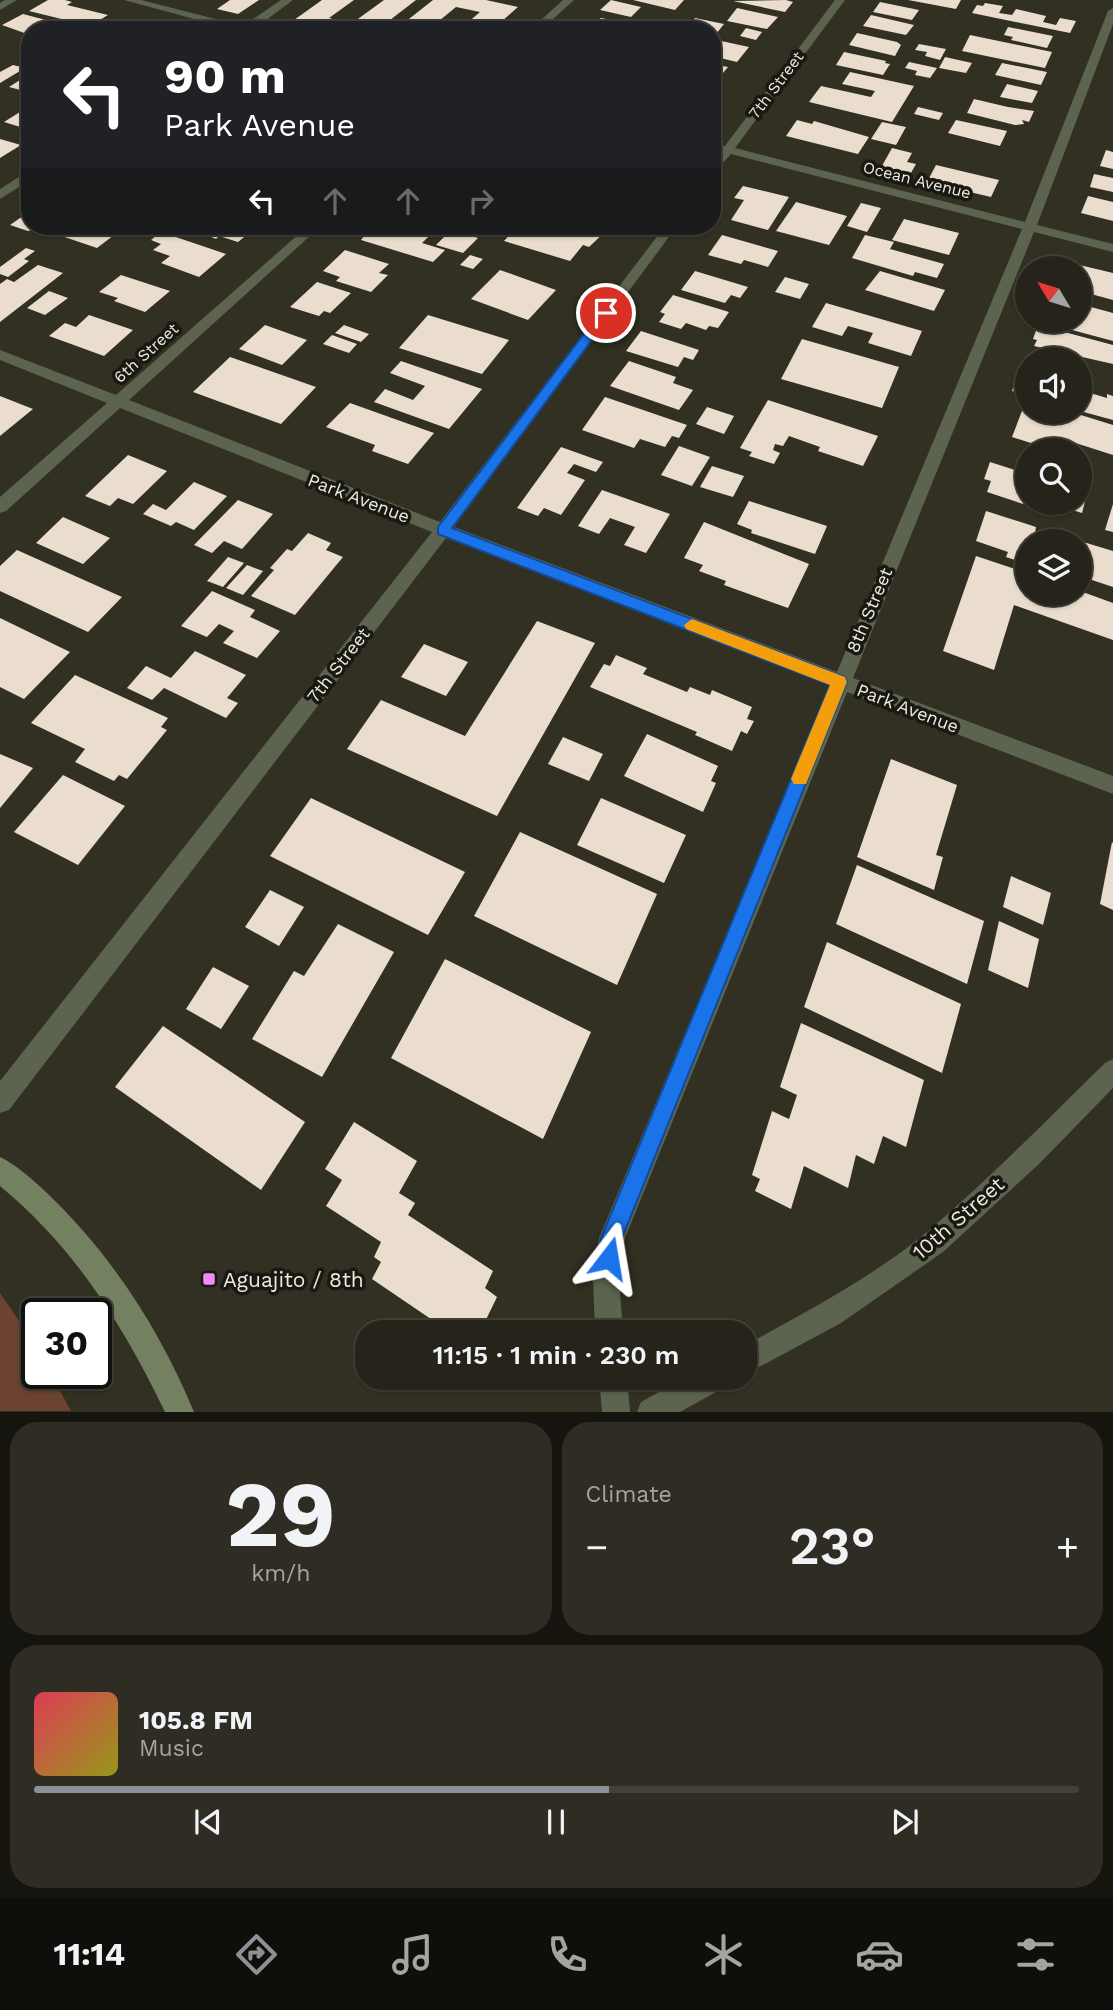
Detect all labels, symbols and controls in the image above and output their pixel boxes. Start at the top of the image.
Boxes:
text: 90 m [164,47,286,105]
street label: 7th Street [745,47,808,122]
icon: left [49,49,140,140]
text: Park Avenue [164,106,355,144]
street label: Ocean Avenue [861,157,973,203]
icon: left [243,182,281,220]
icon: ahead [316,182,354,220]
icon: ahead [389,182,427,220]
icon: right [462,182,500,220]
north arrow [1015,256,1092,332]
map controls [1015,256,1092,606]
pin [576,283,636,343]
icon: arrive [587,294,625,332]
street label: 6th Street [110,319,182,387]
button: sound [1015,347,1092,424]
button: search [1015,438,1092,515]
street label: Park Avenue [305,469,413,527]
button: layers [1015,529,1092,606]
street label: 8th Street [842,564,896,656]
street label: 7th Street [302,623,374,707]
street label: Park Avenue [854,679,962,737]
street label: 10th Street [907,1171,1009,1265]
position arrow [572,1221,646,1295]
place label: Aguajito / 8th [223,1267,364,1292]
marker: Aguajito / 8th [201,1271,217,1287]
speed limit sign: 30 [21,1298,112,1389]
text: 11:15 · 1 min · 230 m [433,1340,679,1370]
text: 29 [226,1461,336,1568]
text: Climate [586,1481,672,1508]
text: 23° [789,1516,875,1577]
text: − [586,1525,608,1569]
text: + [1056,1525,1079,1569]
text: km/h [251,1560,310,1587]
text: 105.8 FM [139,1705,253,1735]
text: Music [139,1735,204,1762]
icon: previous [189,1803,227,1841]
icon: pause [537,1803,575,1841]
icon: next [886,1803,924,1841]
icon: directions [232,1930,281,1979]
icon: music [388,1930,437,1979]
icon: phone [543,1930,592,1979]
icon: climate [699,1930,748,1979]
icon: car [855,1930,904,1979]
icon: filters [1011,1930,1060,1979]
text: 11:14 [53,1935,125,1973]

